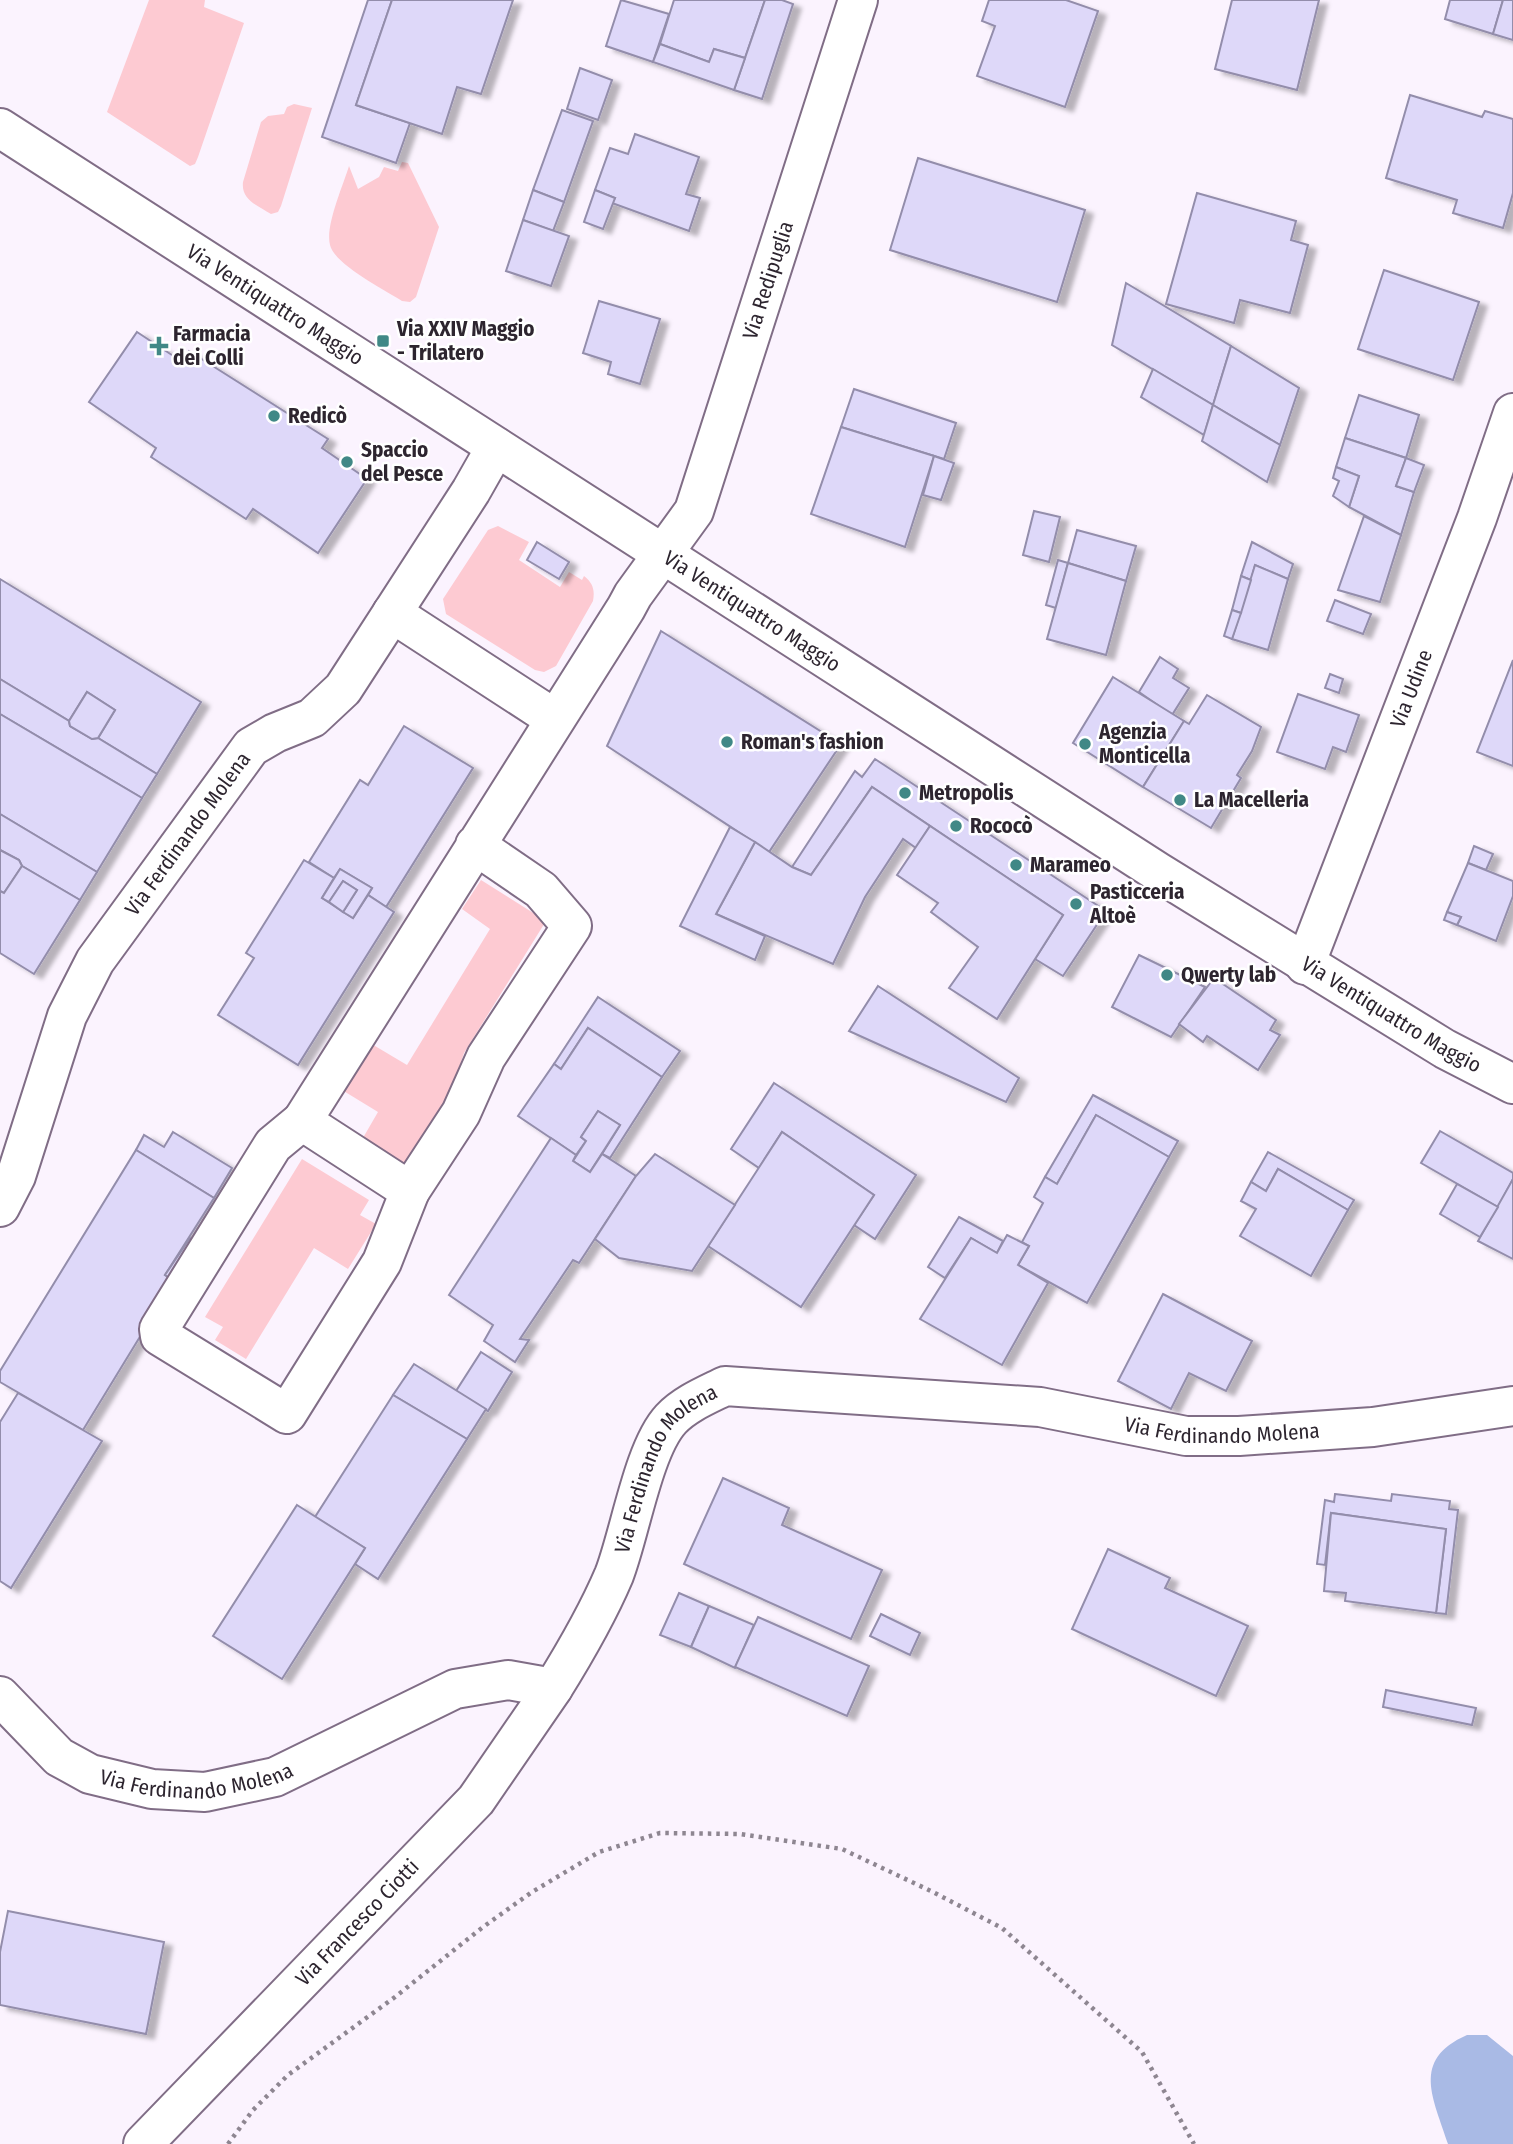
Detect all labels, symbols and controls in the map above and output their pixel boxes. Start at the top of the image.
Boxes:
street label: Via Redipuglia [737,218,799,343]
street label: Via Ventiquattro Maggio [182,238,368,371]
place label: Via XXIV Maggio - Trilatero [396,316,534,366]
place label: Farmacia dei Colli [173,321,251,371]
marker: Via XXIV Maggio - Trilatero [375,333,391,349]
marker: Farmacia dei Colli [151,338,167,354]
place label: Redicò [288,403,347,429]
marker: Redicò [266,408,282,424]
place label: Spaccio del Pesce [361,437,444,487]
marker: Spaccio del Pesce [339,454,355,470]
street label: Via Ventiquattro Maggio [659,545,845,678]
street label: Via Udine [1385,646,1438,731]
place label: Agenzia Monticella [1098,719,1190,769]
place label: Roman's fashion [741,729,884,755]
marker: Roman's fashion [719,734,735,750]
marker: Agenzia Monticella [1077,736,1093,752]
street label: Via Ferdinando Molena [119,747,256,921]
place label: Metropolis [919,780,1013,806]
marker: Metropolis [897,785,913,801]
place label: La Macelleria [1194,787,1309,813]
marker: La Macelleria [1172,792,1188,808]
place label: Rococò [970,813,1033,839]
marker: Rococò [948,818,964,834]
place label: Marameo [1030,852,1111,878]
marker: Marameo [1008,857,1024,873]
place label: Pasticceria Altoè [1089,879,1184,929]
marker: Pasticceria Altoè [1068,896,1084,912]
street label: Via Ventiquattro Maggio [1297,951,1486,1078]
place label: Qwerty lab [1181,962,1276,988]
marker: Qwerty lab [1159,967,1175,983]
street label: Via Ferdinando Molena [609,1379,721,1556]
street label: Via Ferdinando Molena [1122,1411,1321,1449]
street label: Via Ferdinando Molena [97,1757,297,1805]
street label: Via Francesco Ciotti [290,1854,424,1992]

